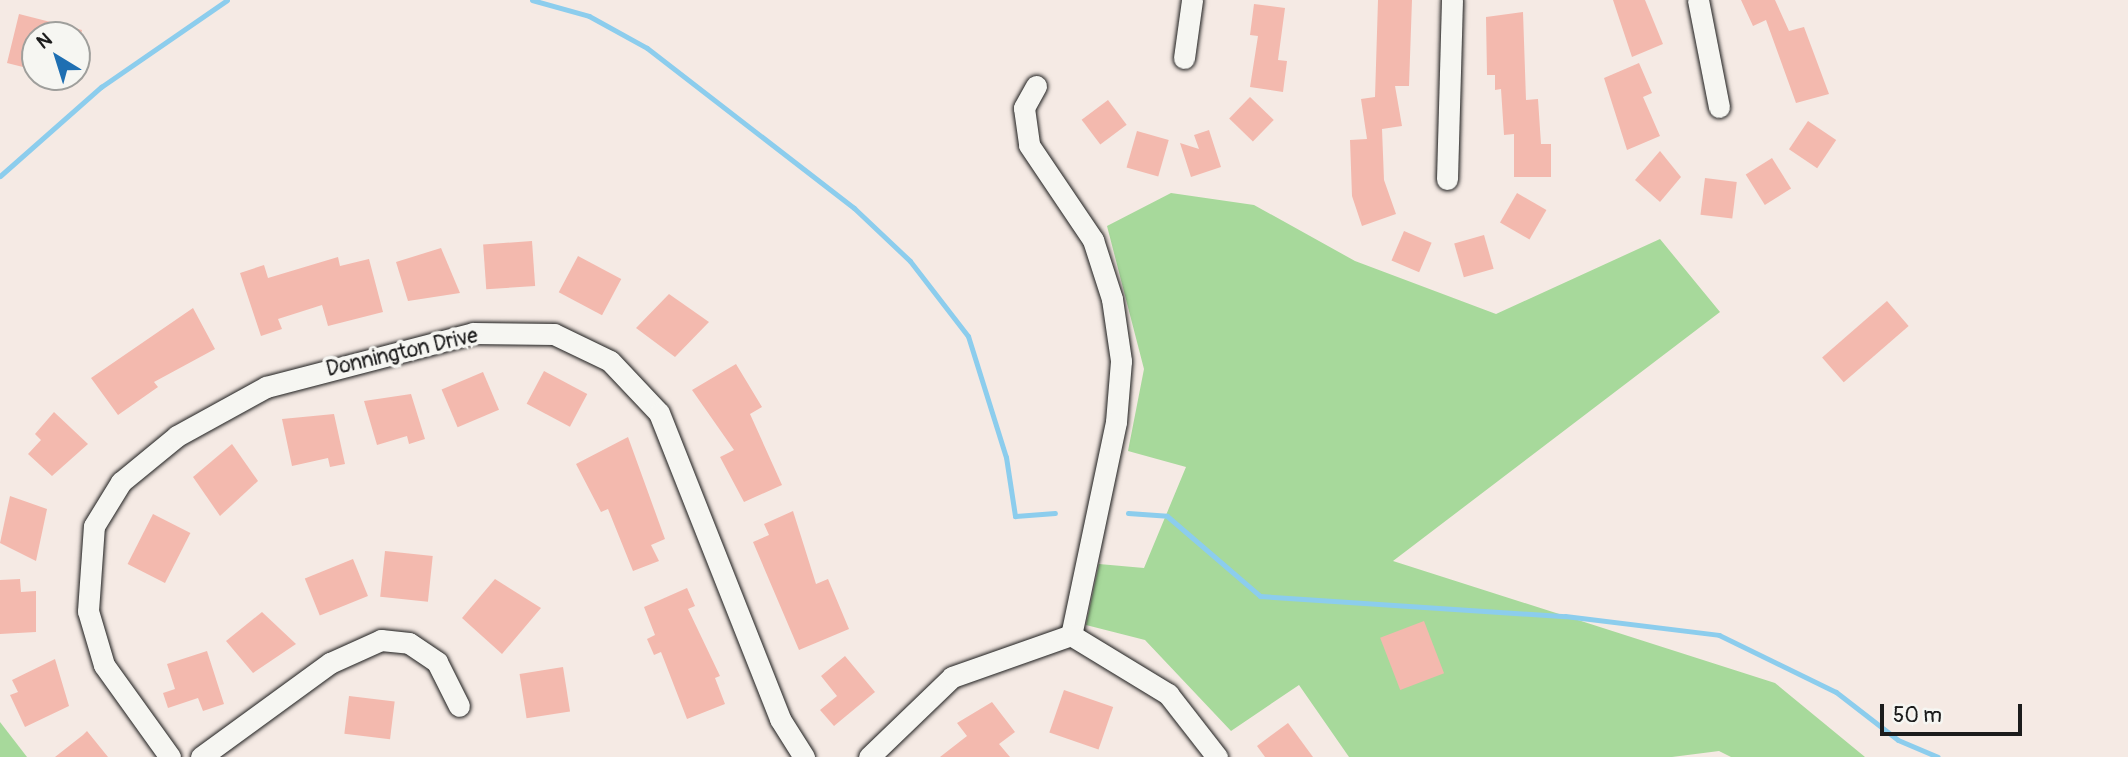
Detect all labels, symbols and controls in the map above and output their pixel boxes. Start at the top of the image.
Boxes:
north arrow [21,21,91,91]
text: N [32,28,57,54]
street label: Donnington Drive [324,323,480,383]
scale bar [1883,690,2025,734]
text: 50 m [1893,702,1942,729]

